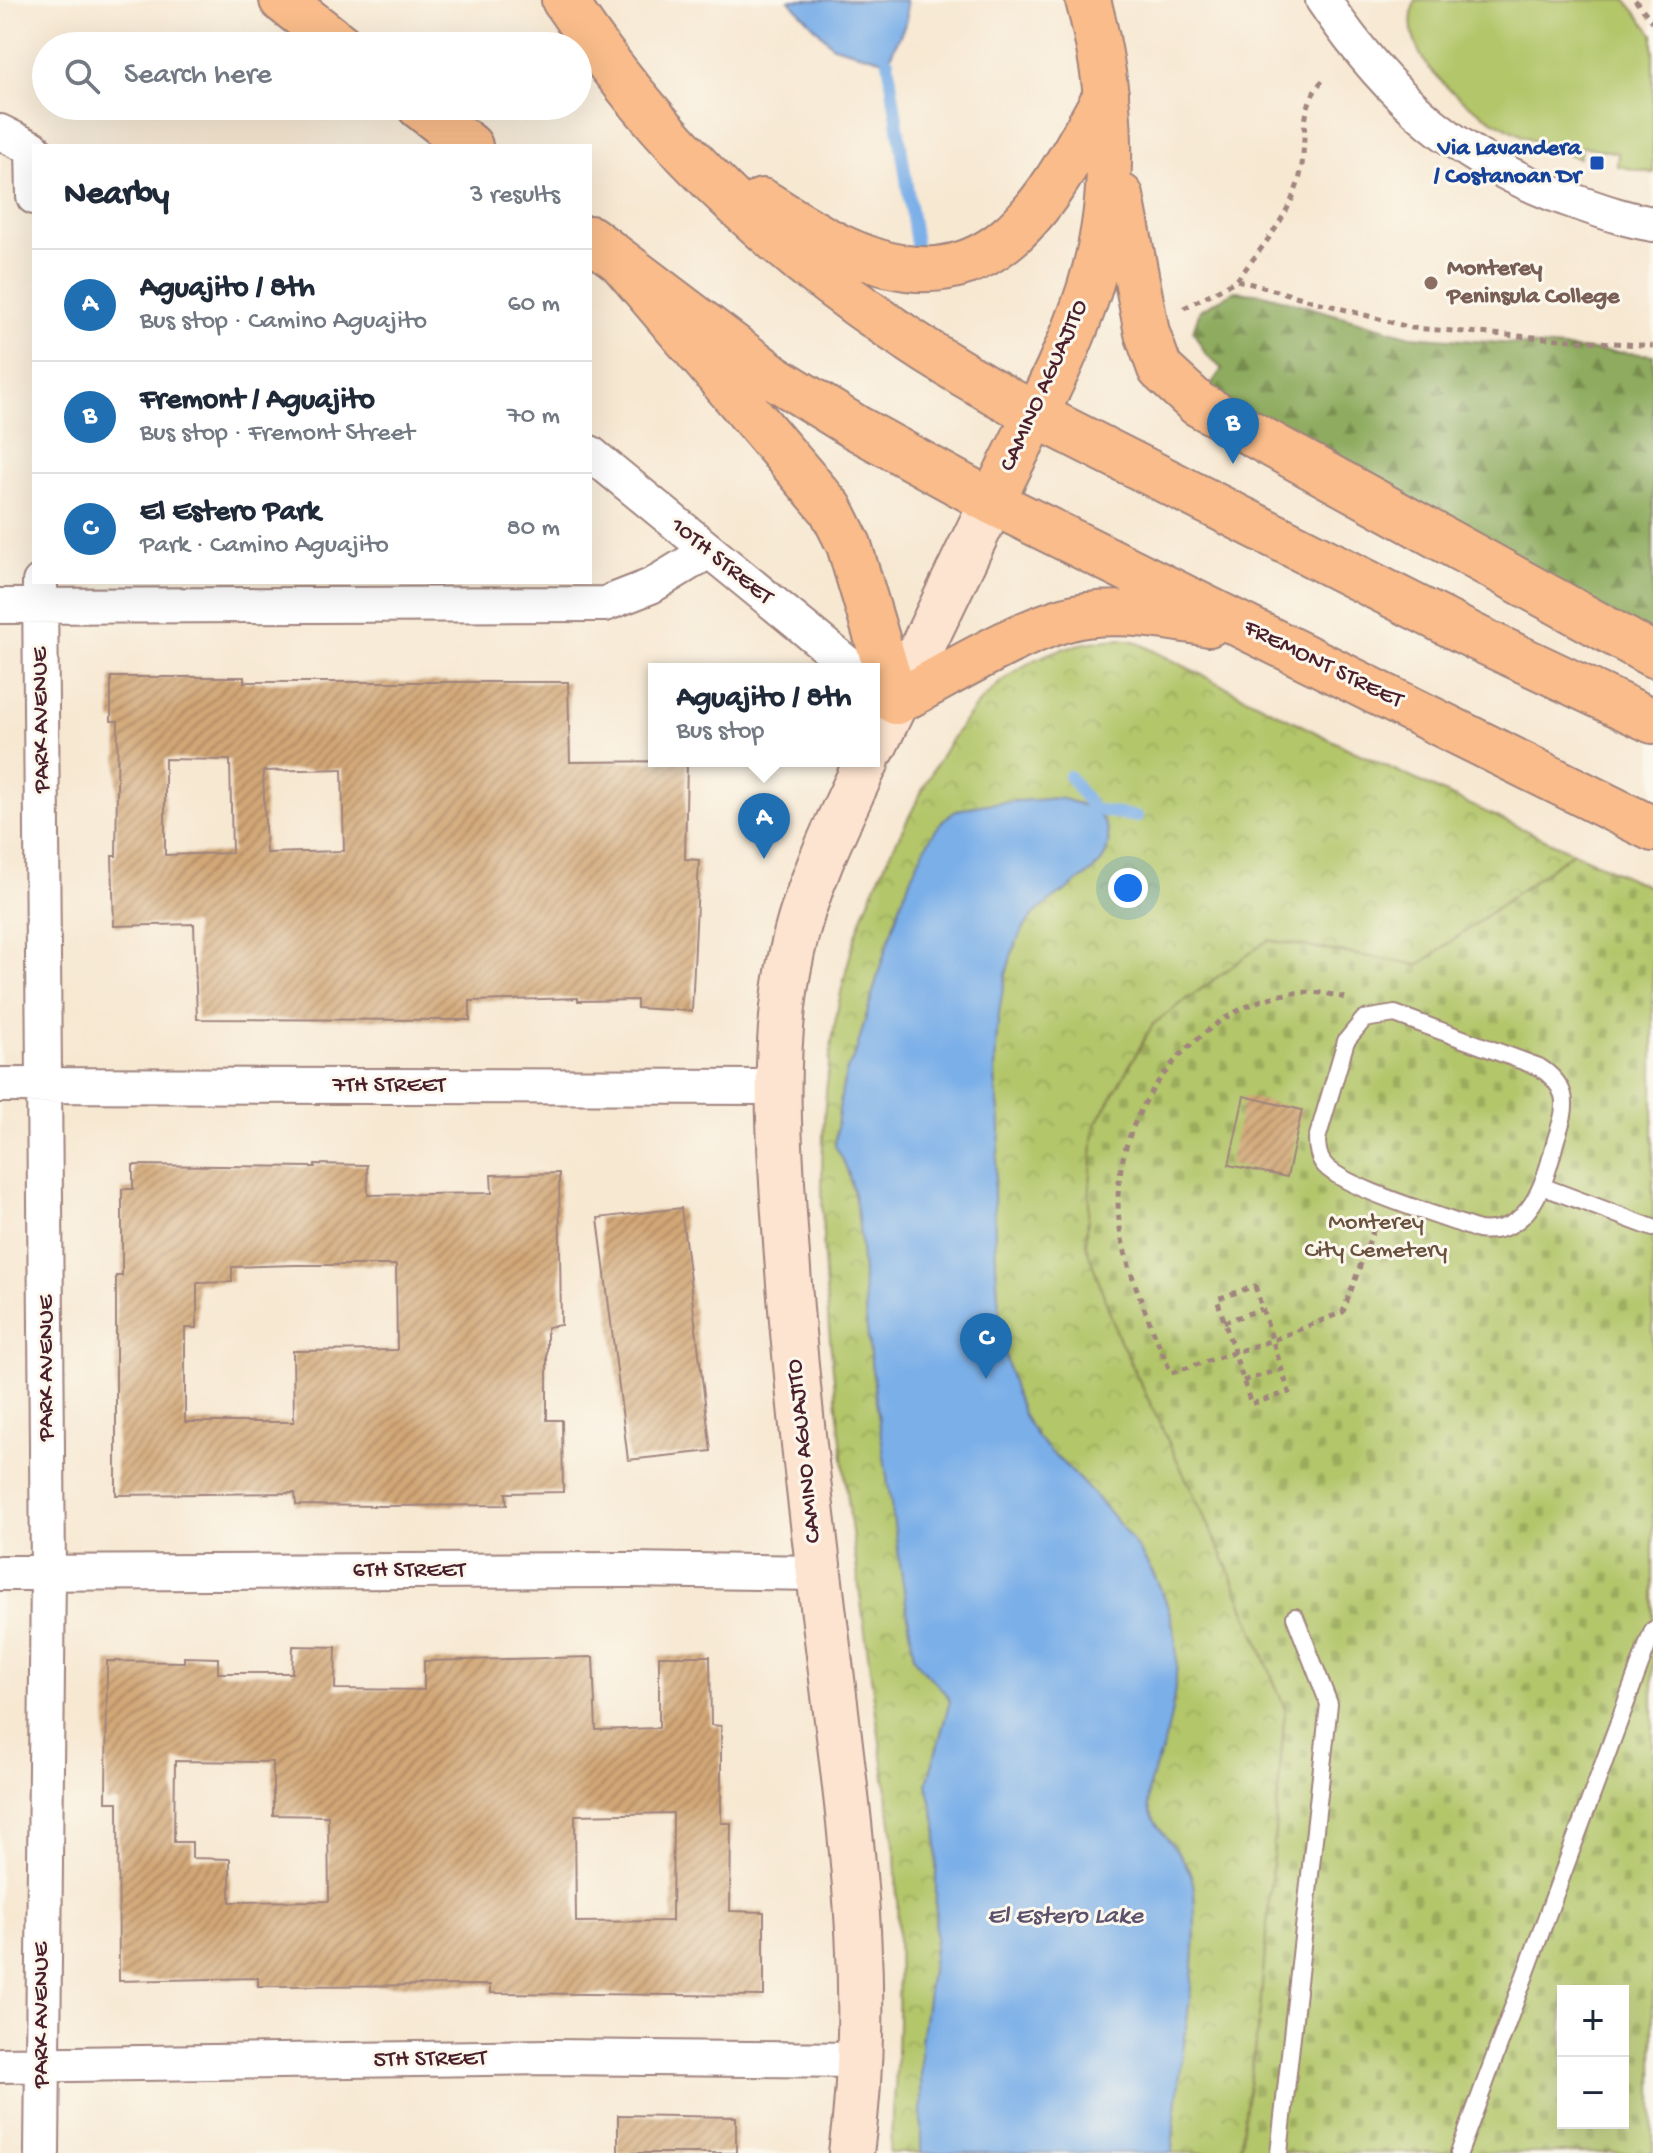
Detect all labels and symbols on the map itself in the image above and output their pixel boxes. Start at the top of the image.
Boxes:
place label: Via Lavandera / Costanoan Dr [1434,135,1584,192]
marker: Via Lavandera / Costanoan Dr [1588,154,1606,172]
place label: Monterey Peninsula College [1445,255,1621,312]
marker: Monterey Peninsula College [1422,274,1440,292]
street label: CAMINO AGUAJITO [994,296,1096,476]
pin: B [1207,398,1259,464]
street label: 10TH STREET [663,511,780,613]
street label: FREMONT STREET [1238,613,1409,717]
street label: PARK AVENUE [26,646,58,794]
pin: A [738,793,790,859]
your location [1108,868,1148,908]
street label: 7TH STREET [331,1072,447,1101]
park label: Monterey City Cemetery [1305,1209,1448,1266]
street label: PARK AVENUE [33,1294,62,1442]
pin: C [960,1313,1012,1379]
street label: CAMINO AGUAJITO [781,1358,829,1544]
street label: 6TH STREET [353,1557,467,1586]
water label: El Estero Lake [987,1902,1144,1933]
street label: PARK AVENUE [28,1941,57,2089]
street label: 5TH STREET [373,2044,489,2075]

